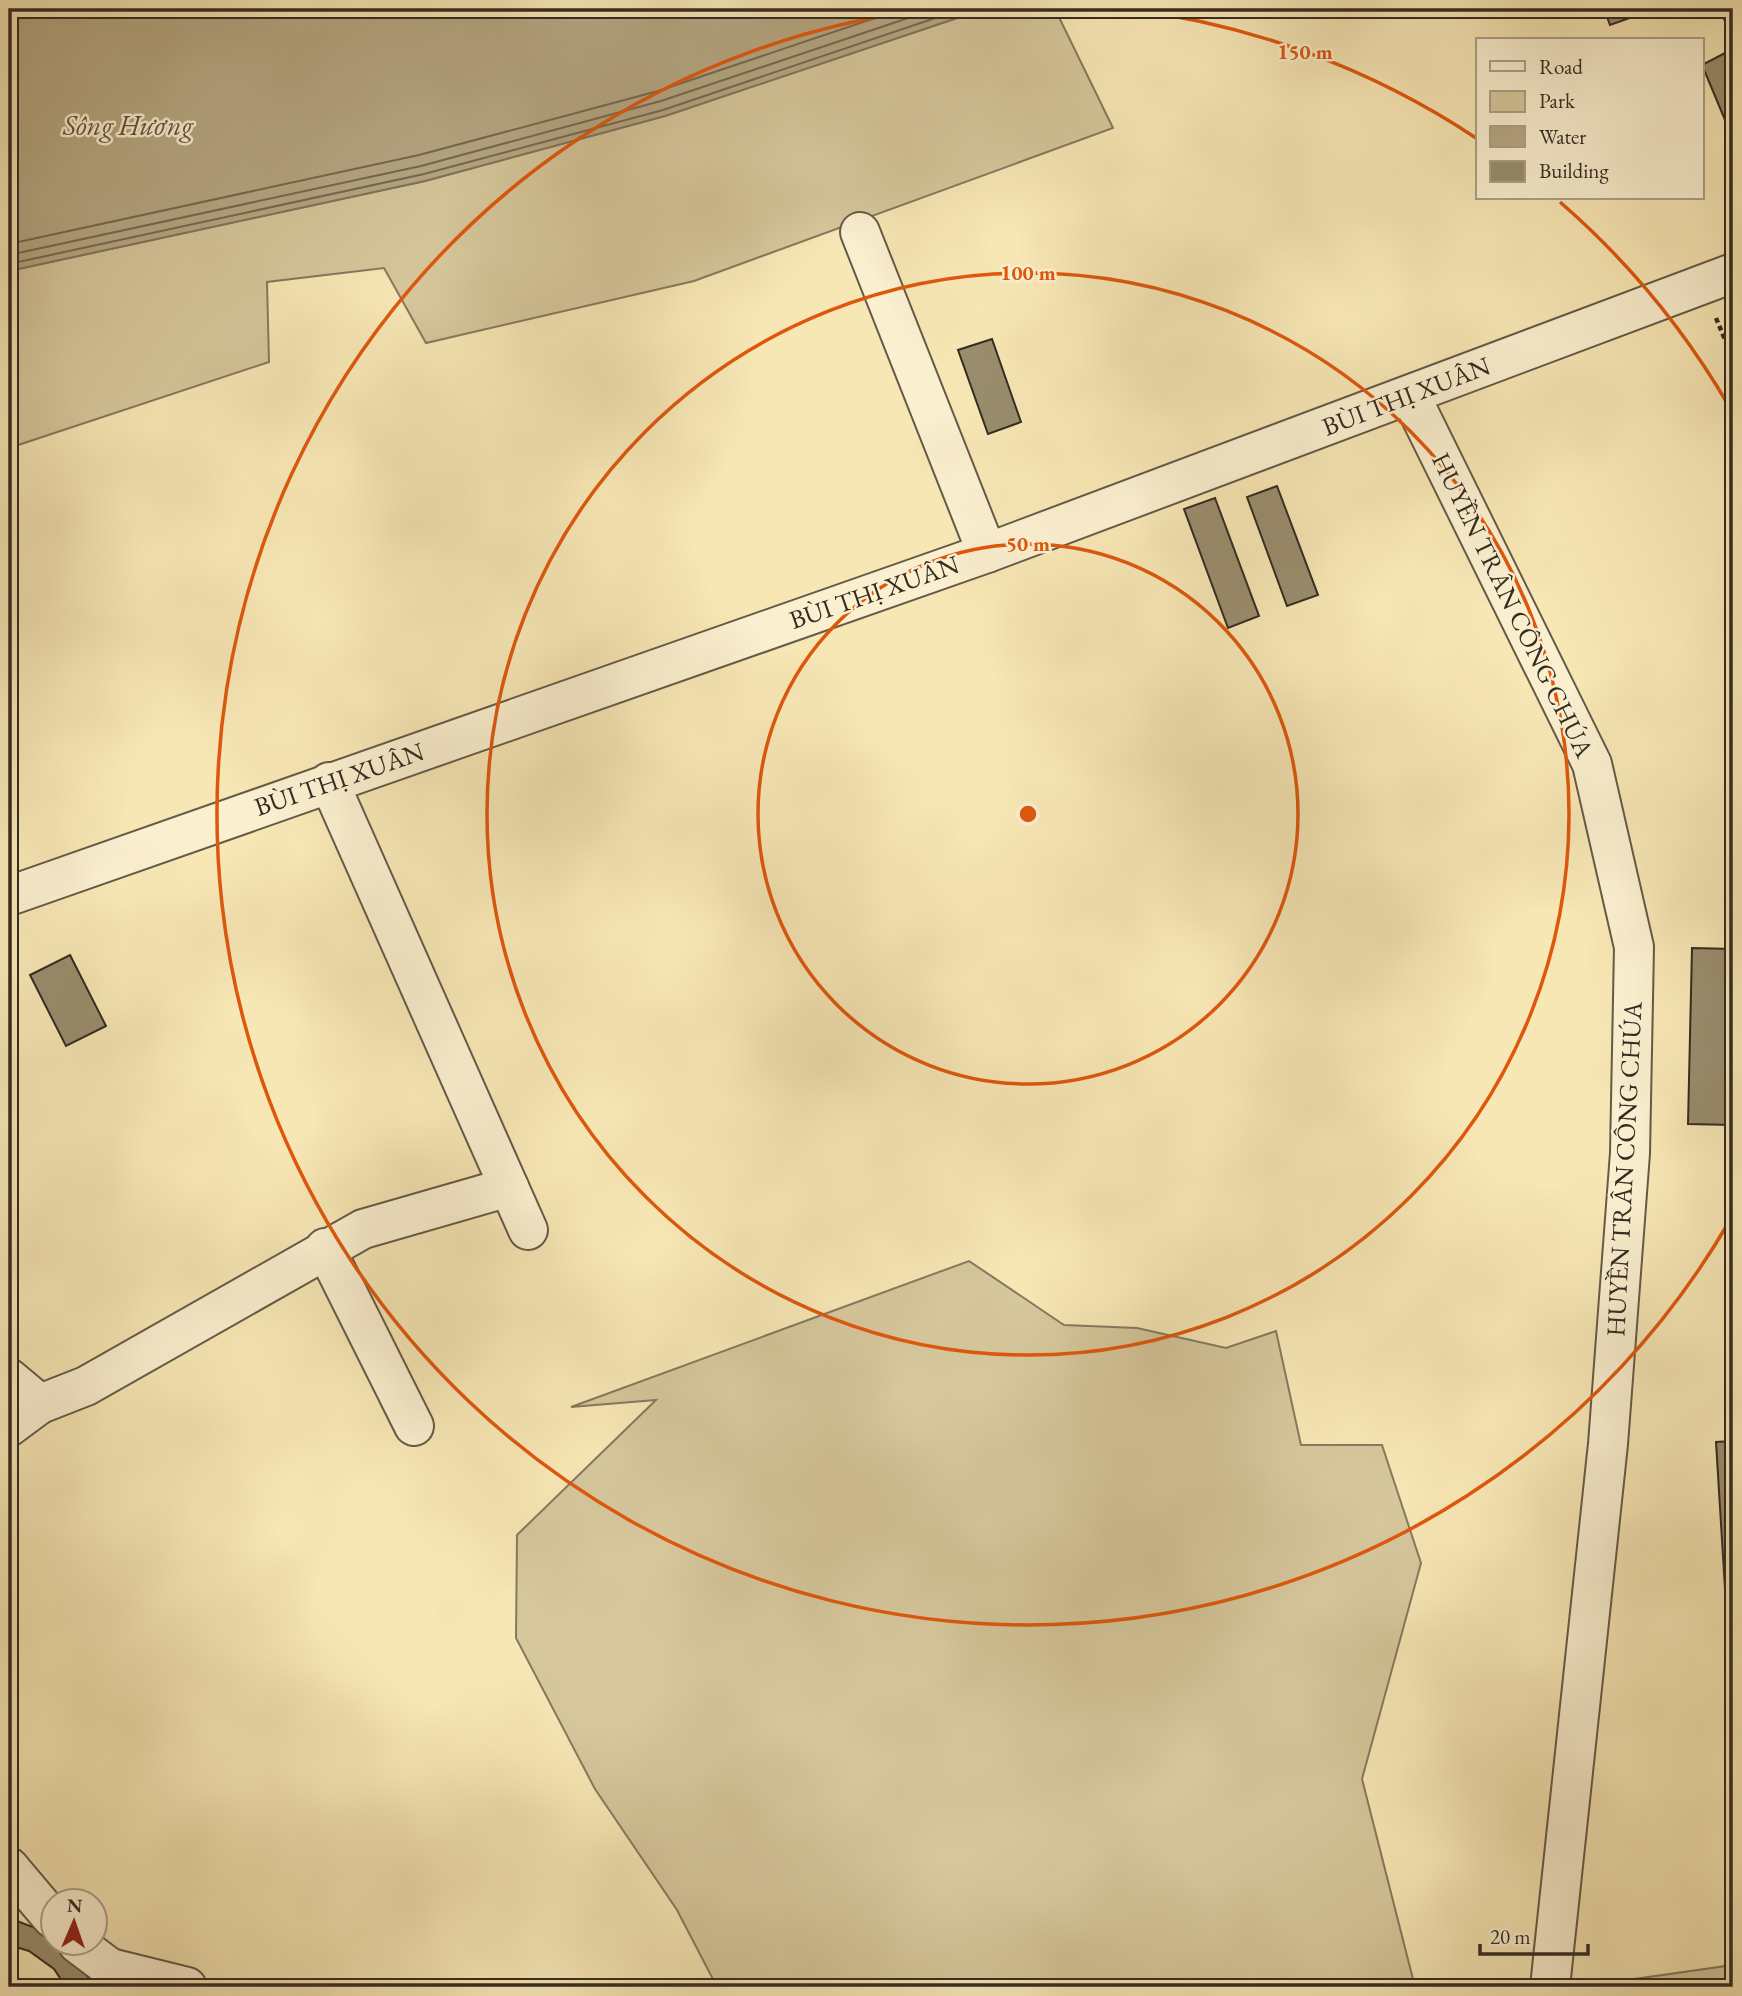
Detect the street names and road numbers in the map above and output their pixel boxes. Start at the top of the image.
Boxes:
street label: BÙI THỊ XUÂN [1317,348,1495,444]
street label: HUYỀN TRÂN CÔNG CHÚA [1424,447,1602,764]
street label: BÙI THỊ XUÂN [785,547,964,637]
street label: BÙI THỊ XUÂN [250,734,429,824]
street label: HUYỀN TRÂN CÔNG CHÚA [1598,1000,1650,1337]

